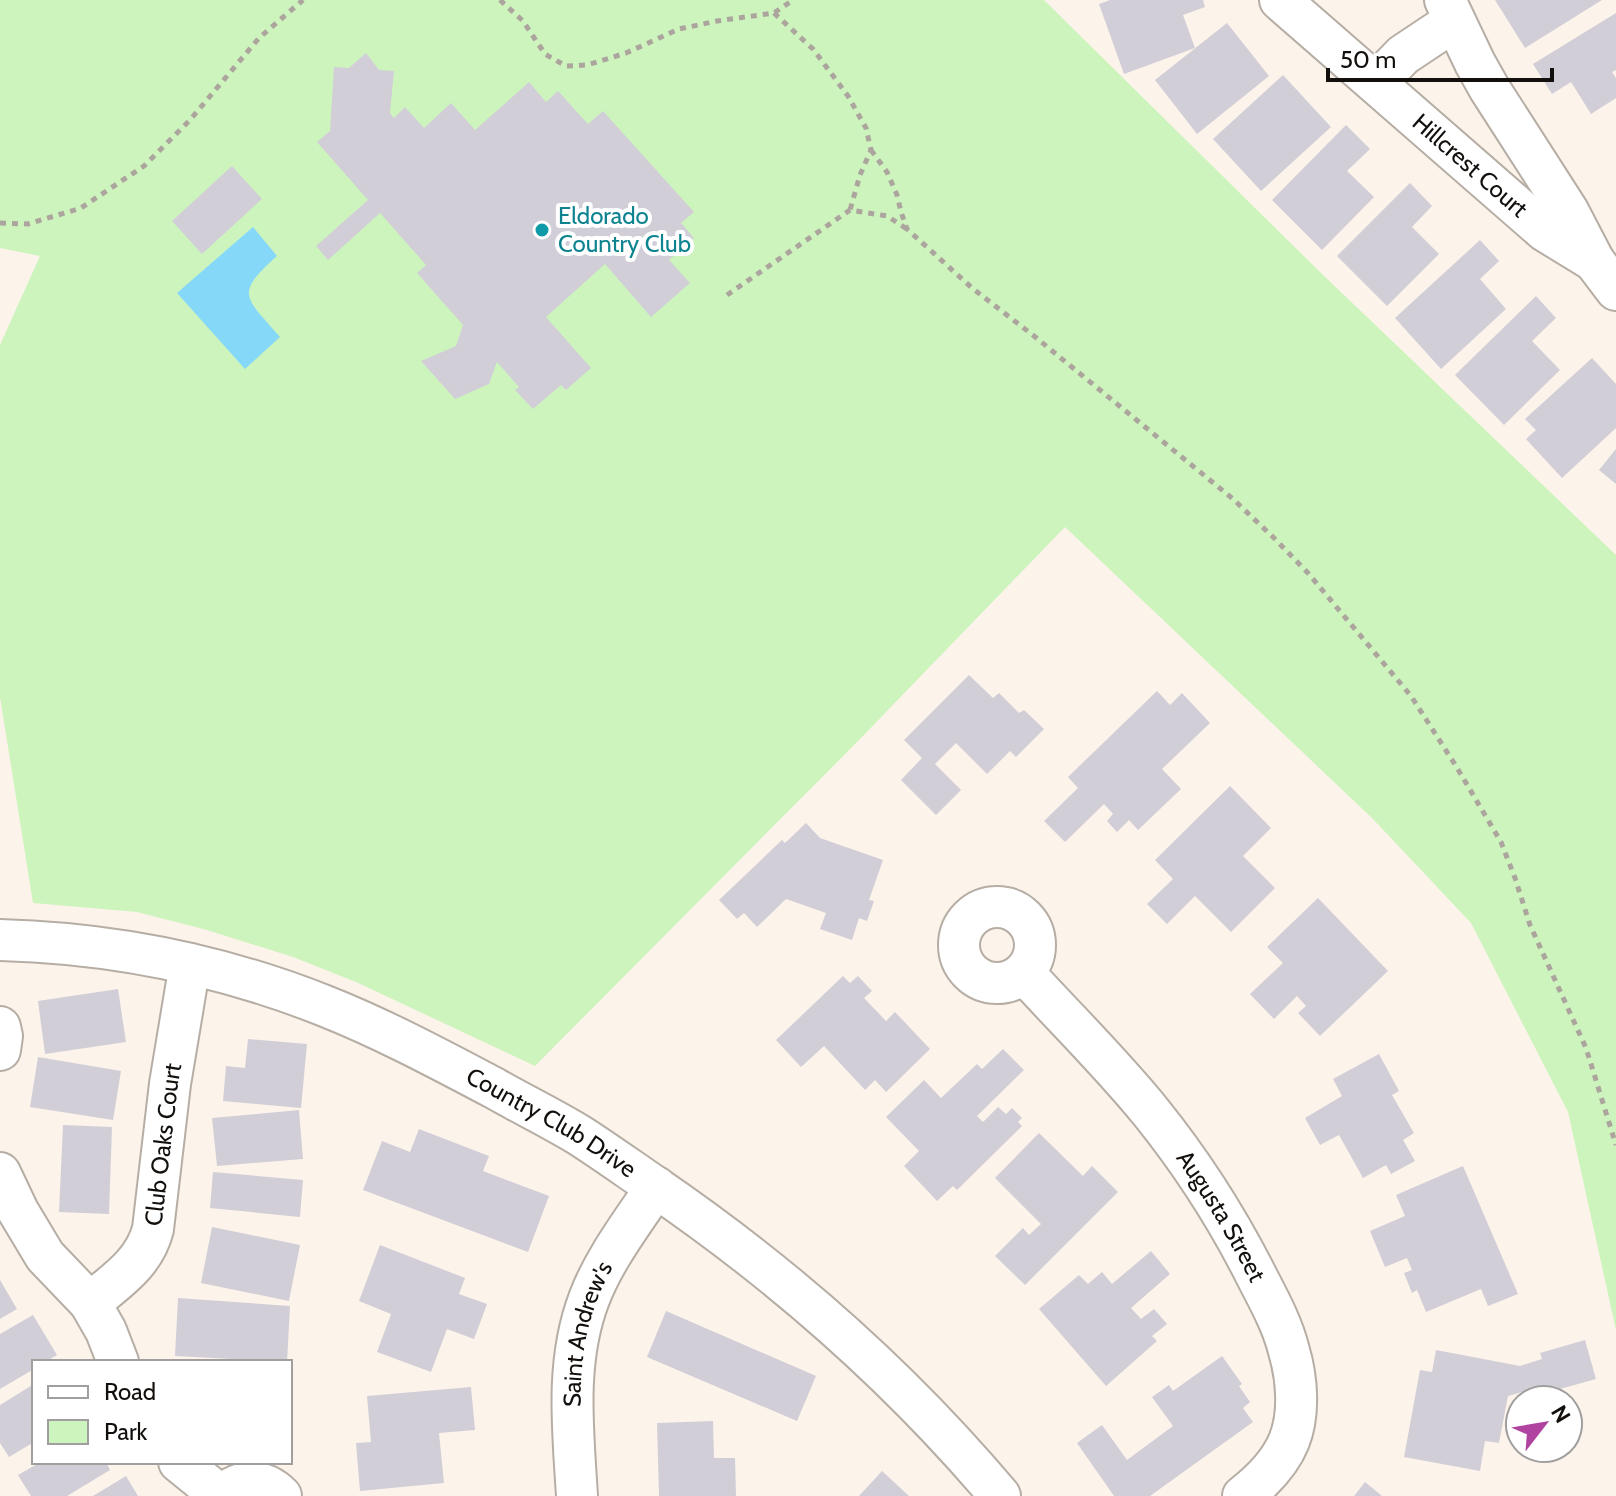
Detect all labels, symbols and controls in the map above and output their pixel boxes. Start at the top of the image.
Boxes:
scale bar [1328,32,1552,82]
text: 50 m [1340,45,1396,74]
street label: Hillcrest Court [1407,107,1534,223]
place label: Eldorado Country Club [558,201,691,258]
marker: Eldorado Country Club [533,221,551,239]
street label: Club Oaks Court [138,1061,187,1228]
street label: Country Club Drive [462,1061,642,1183]
street label: Augusta Street [1171,1144,1272,1286]
street label: Saint Andrew's [557,1256,618,1407]
legend [32,1360,292,1464]
text: Road [104,1377,156,1406]
north arrow [1504,1384,1584,1464]
text: N [1545,1400,1576,1428]
text: Park [104,1417,147,1446]

